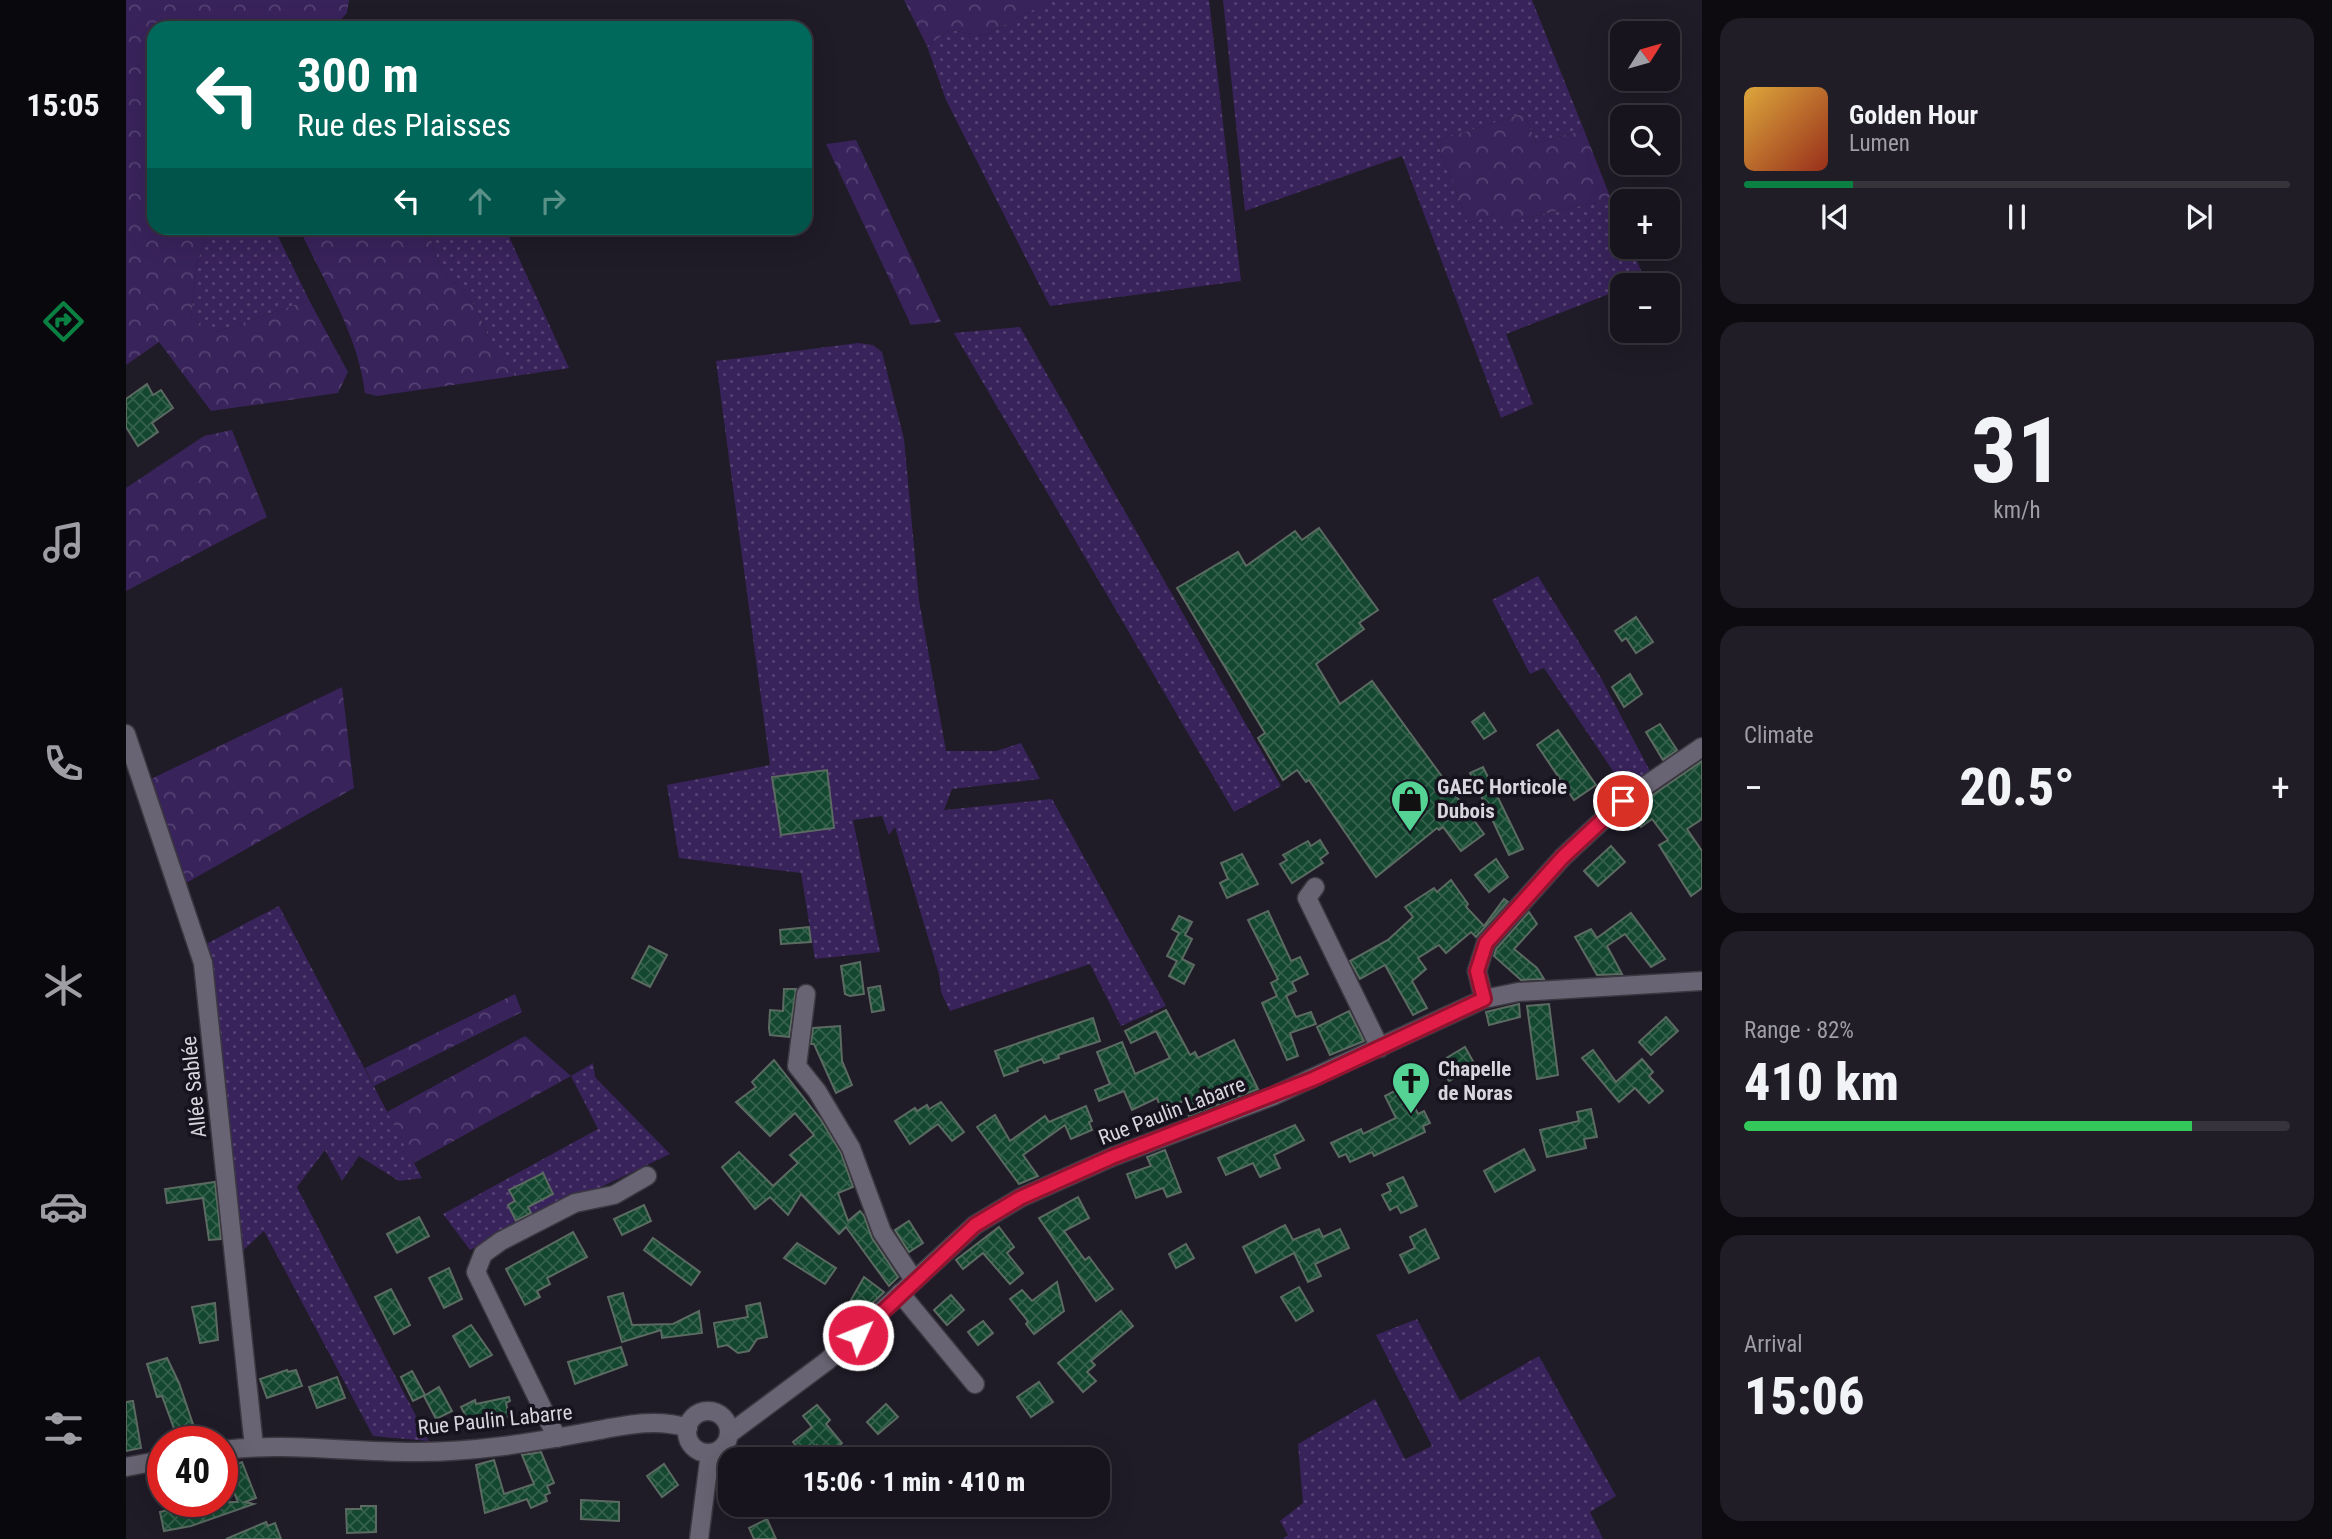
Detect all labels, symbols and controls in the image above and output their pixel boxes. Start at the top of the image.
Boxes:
north arrow [1610,21,1680,91]
map controls [1610,21,1680,343]
text: 300 m [297,47,419,104]
icon: left [182,49,273,140]
text: 15:05 [26,86,100,124]
text: Golden Hour [1849,100,1978,130]
button: search [1610,105,1680,175]
text: Rue des Plaisses [297,106,511,144]
text: Lumen [1849,130,1910,157]
icon: left [388,182,426,220]
icon: ahead [461,182,499,220]
icon: right [534,182,572,220]
button: + [1610,189,1680,259]
icon: previous [1816,198,1854,236]
icon: pause [1998,198,2036,236]
icon: next [2180,198,2218,236]
button: − [1610,273,1680,343]
icon: directions [39,297,88,346]
text: 31 [1971,398,2063,504]
text: km/h [1993,497,2041,524]
icon: music [39,518,88,567]
text: Climate [1744,722,1814,749]
icon: phone [39,739,88,788]
text: 20.5° [1959,757,2075,818]
text: − [1744,766,1763,810]
text: + [2271,766,2290,810]
pin [1593,771,1653,831]
place label: GAEC Horticole Dubois [1437,775,1567,823]
shop icon: GAEC Horticole Dubois [1389,778,1431,833]
icon: arrive [1604,782,1642,820]
icon: climate [39,961,88,1010]
text: Range · 82% [1744,1017,1854,1044]
street label: Allée Sablée [177,1035,211,1139]
text: 410 km [1744,1052,1899,1113]
place label: Chapelle de Noras [1438,1057,1513,1105]
church icon: Chapelle de Noras [1390,1060,1432,1115]
street label: Rue Paulin Labarre [1095,1072,1249,1150]
icon: car [39,1182,88,1231]
position arrow [821,1298,895,1372]
text: Arrival [1744,1331,1803,1358]
text: 15:06 [1744,1366,1864,1427]
street label: Rue Paulin Labarre [417,1400,574,1440]
icon: filters [39,1404,88,1453]
speed limit sign: 40 [147,1426,238,1517]
text: 15:06 · 1 min · 410 m [803,1467,1025,1497]

